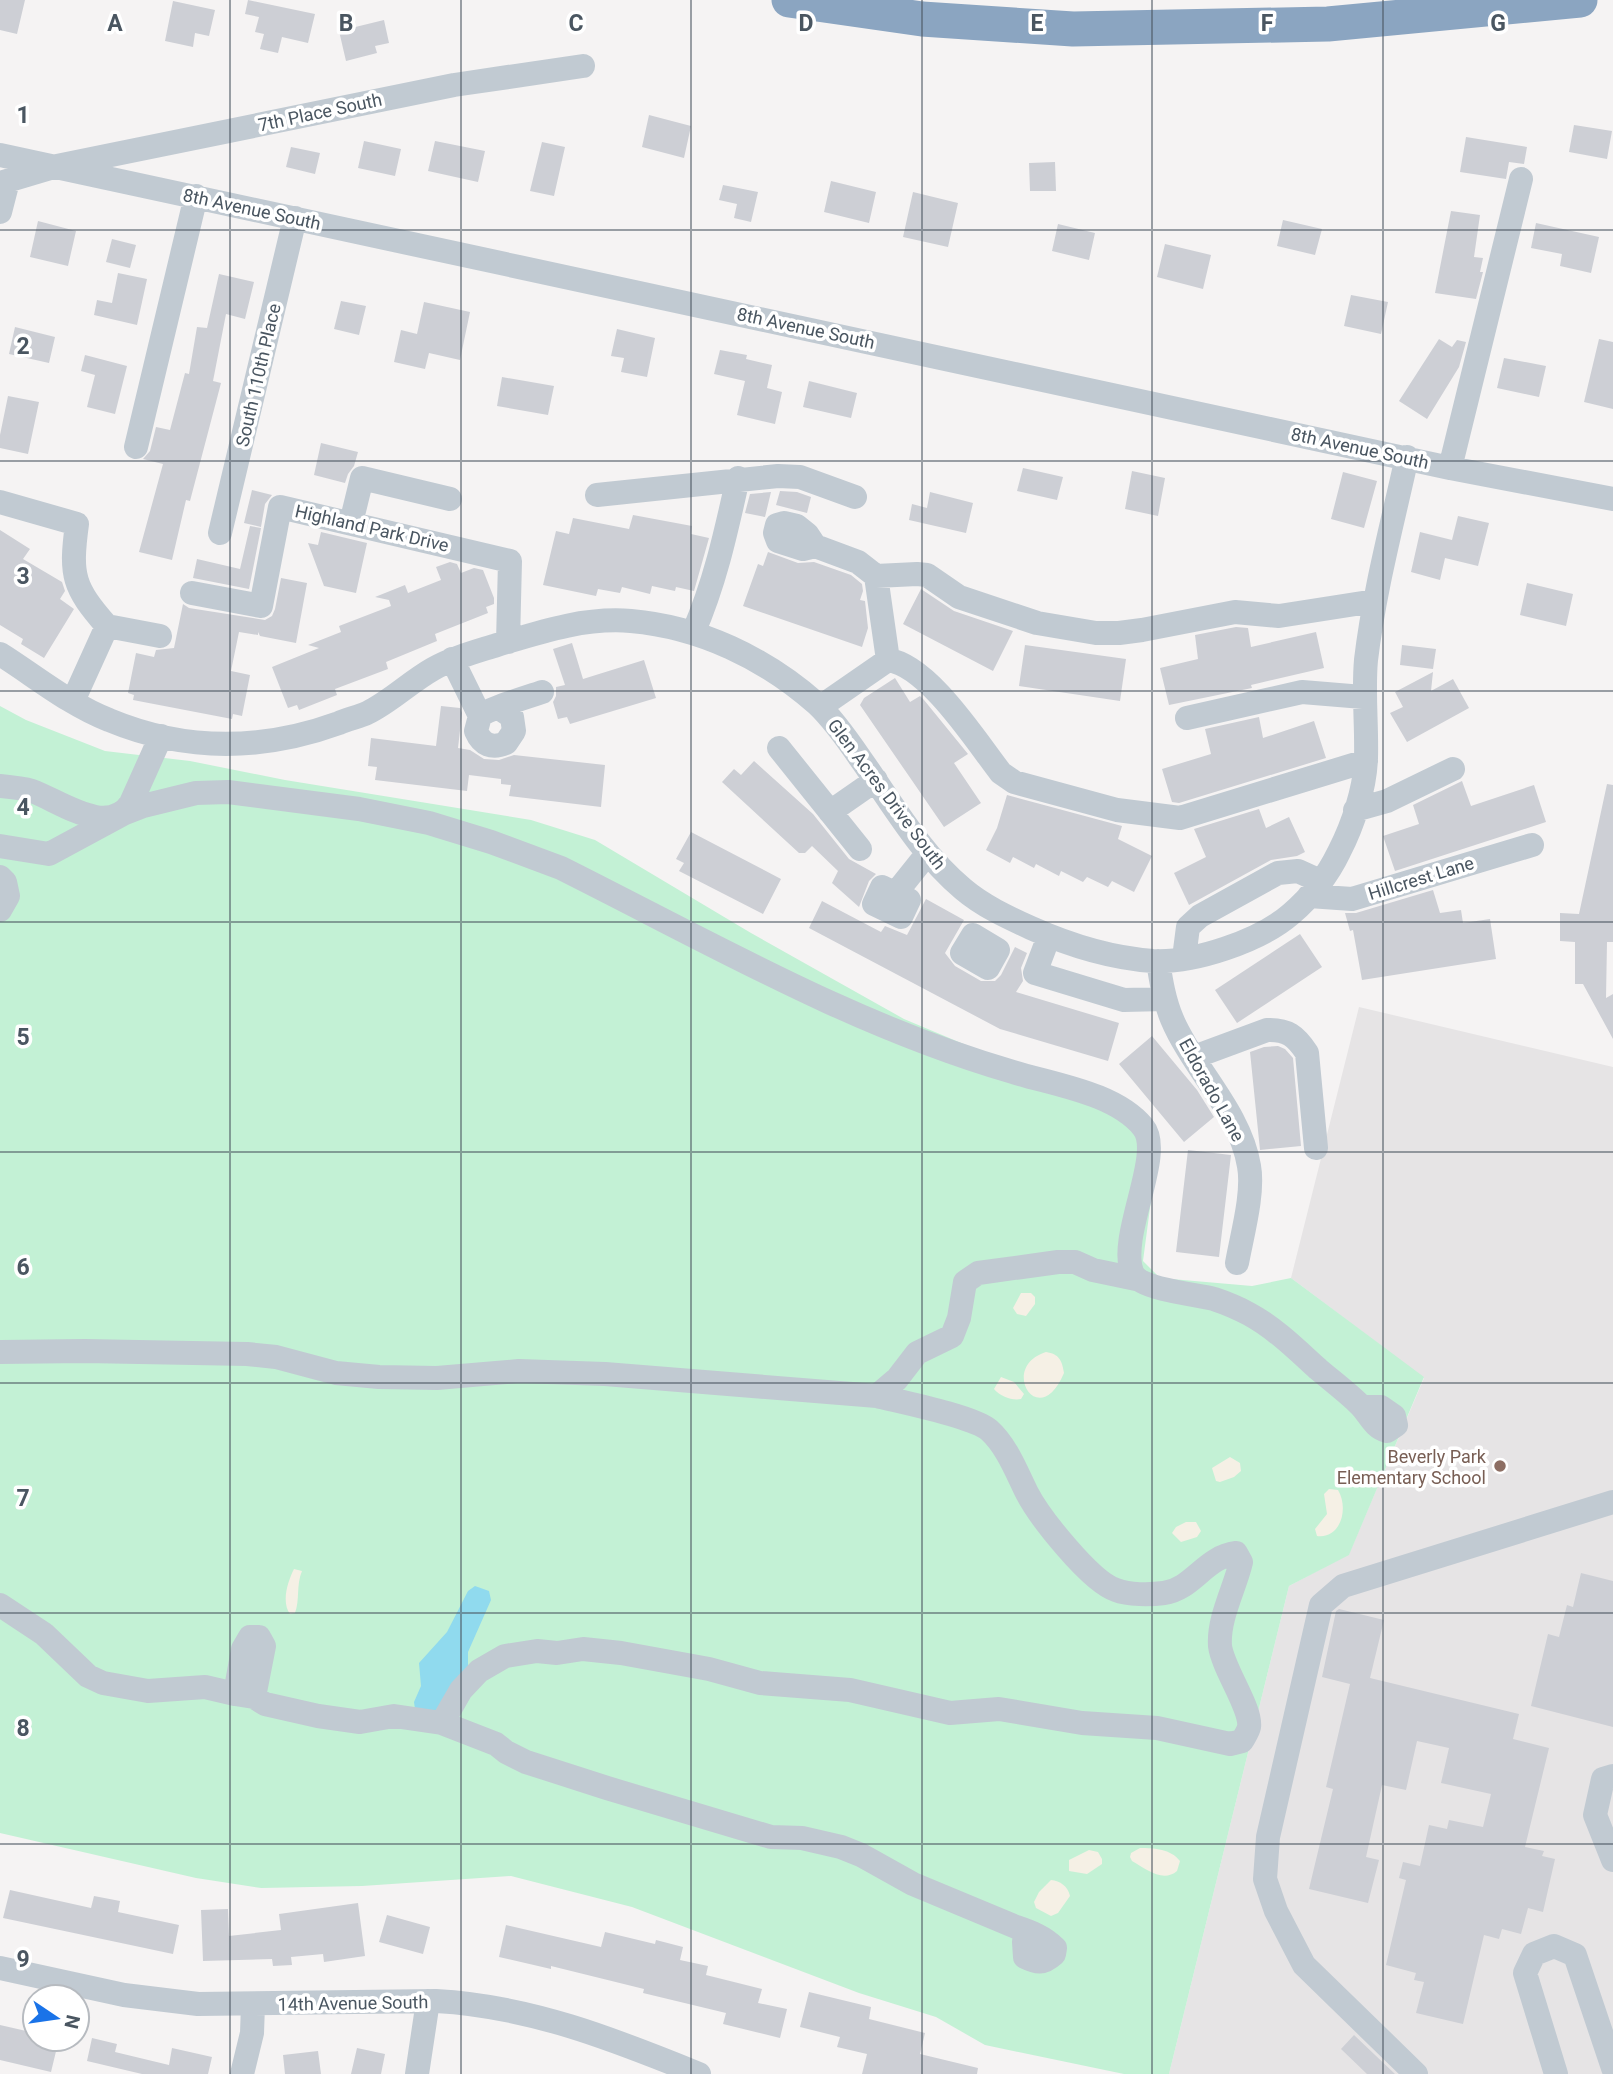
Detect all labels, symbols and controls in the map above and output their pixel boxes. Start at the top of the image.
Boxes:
text: A [107,10,123,37]
text: B [339,10,353,37]
text: C [568,10,584,37]
text: D [799,10,813,37]
text: E [1031,10,1044,37]
text: F [1261,10,1274,37]
text: G [1490,10,1506,37]
street label: 7th Place South [256,89,384,135]
text: 1 [16,102,30,129]
street label: 8th Avenue South [181,184,323,234]
street label: South 110th Place [231,301,285,449]
street label: 8th Avenue South [735,303,877,353]
text: 2 [16,333,30,360]
street label: 8th Avenue South [1289,423,1431,473]
street label: Highland Park Drive [293,500,451,556]
text: 3 [16,563,30,590]
street label: Glen Acres Drive South [824,715,950,873]
text: 4 [16,794,30,821]
street label: Hillcrest Lane [1366,852,1476,904]
text: 5 [16,1024,30,1051]
street label: Eldorado Lane [1175,1035,1249,1145]
text: 6 [16,1254,30,1281]
place label: Beverly Park Elementary School [1337,1446,1487,1488]
marker: Beverly Park Elementary School [1492,1458,1508,1474]
text: 7 [16,1485,30,1512]
text: 8 [16,1715,30,1742]
text: 9 [16,1946,30,1973]
north arrow [21,1983,91,2053]
street label: 14th Avenue South [278,1991,428,2015]
text: N [59,2013,85,2031]

